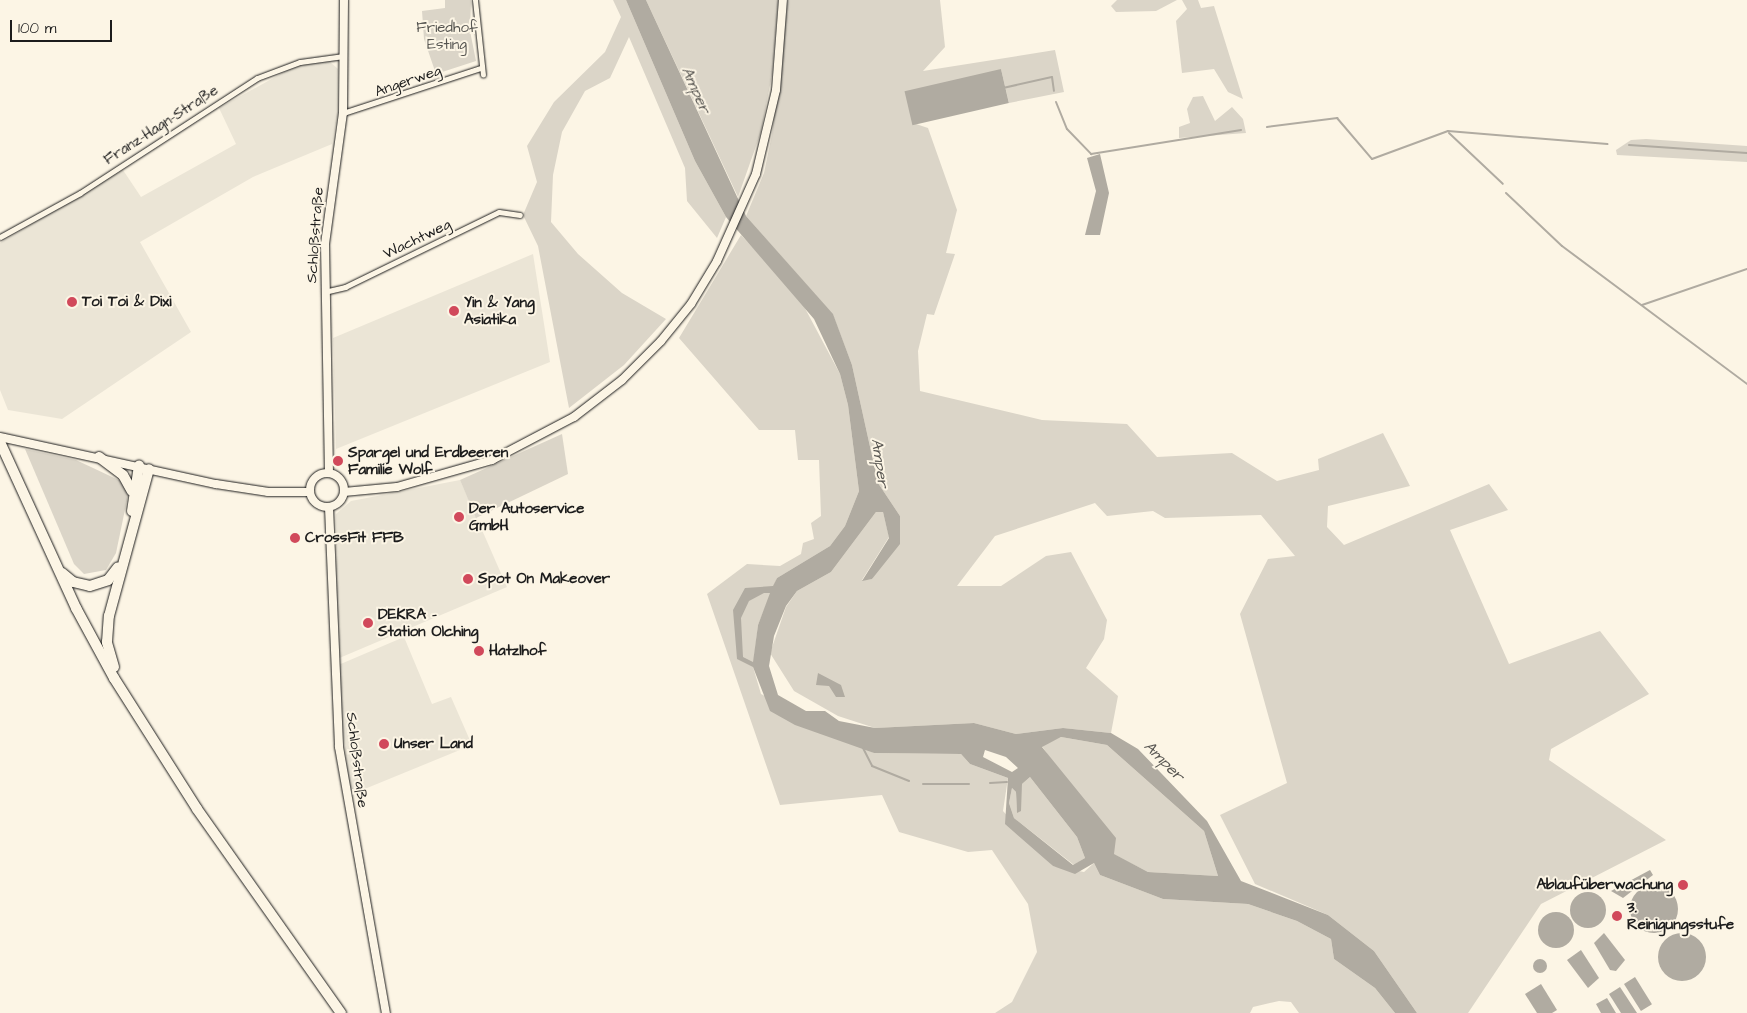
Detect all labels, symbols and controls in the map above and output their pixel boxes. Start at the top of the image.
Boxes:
scale bar [12,10,115,42]
text: 100 m [18,18,57,39]
park label: Friedhof Esting [416,18,478,53]
street label: Angerweg [372,61,444,101]
water label: Amper [677,64,715,116]
street label: Franz-Hagn-Straße [100,81,222,169]
street label: Schloßstraße [303,186,327,284]
street label: Wachtweg [380,215,454,263]
place label: Toi Toi & Dixi [82,293,172,311]
place label: Yin & Yang Asiatika [464,293,535,328]
marker: Toi Toi & Dixi [66,296,78,308]
marker: Yin & Yang Asiatika [448,305,460,317]
water label: Amper [867,437,893,489]
place label: Spargel und Erdbeeren Familie Wolf [348,443,508,478]
marker: Spargel und Erdbeeren Familie Wolf [332,455,344,467]
place label: Der Autoservice GmbH [469,499,584,534]
marker: Der Autoservice GmbH [453,511,465,523]
place label: CrossFit FFB [305,529,404,547]
marker: CrossFit FFB [289,532,301,544]
place label: Spot On Makeover [478,570,610,588]
marker: Spot On Makeover [462,573,474,585]
place label: DEKRA - Station Olching [378,605,478,640]
marker: DEKRA - Station Olching [362,617,374,629]
place label: Hatzlhof [489,642,546,660]
marker: Hatzlhof [473,645,485,657]
street label: Schloßstraße [342,711,372,809]
place label: Unser Land [394,735,473,753]
water label: Amper [1140,737,1188,785]
marker: Unser Land [378,738,390,750]
place label: Ablaufüberwachung [1536,876,1673,894]
marker: Ablaufüberwachung [1677,879,1689,891]
place label: 3. Reinigungsstufe [1627,898,1734,933]
marker: 3. Reinigungsstufe [1611,910,1623,922]

